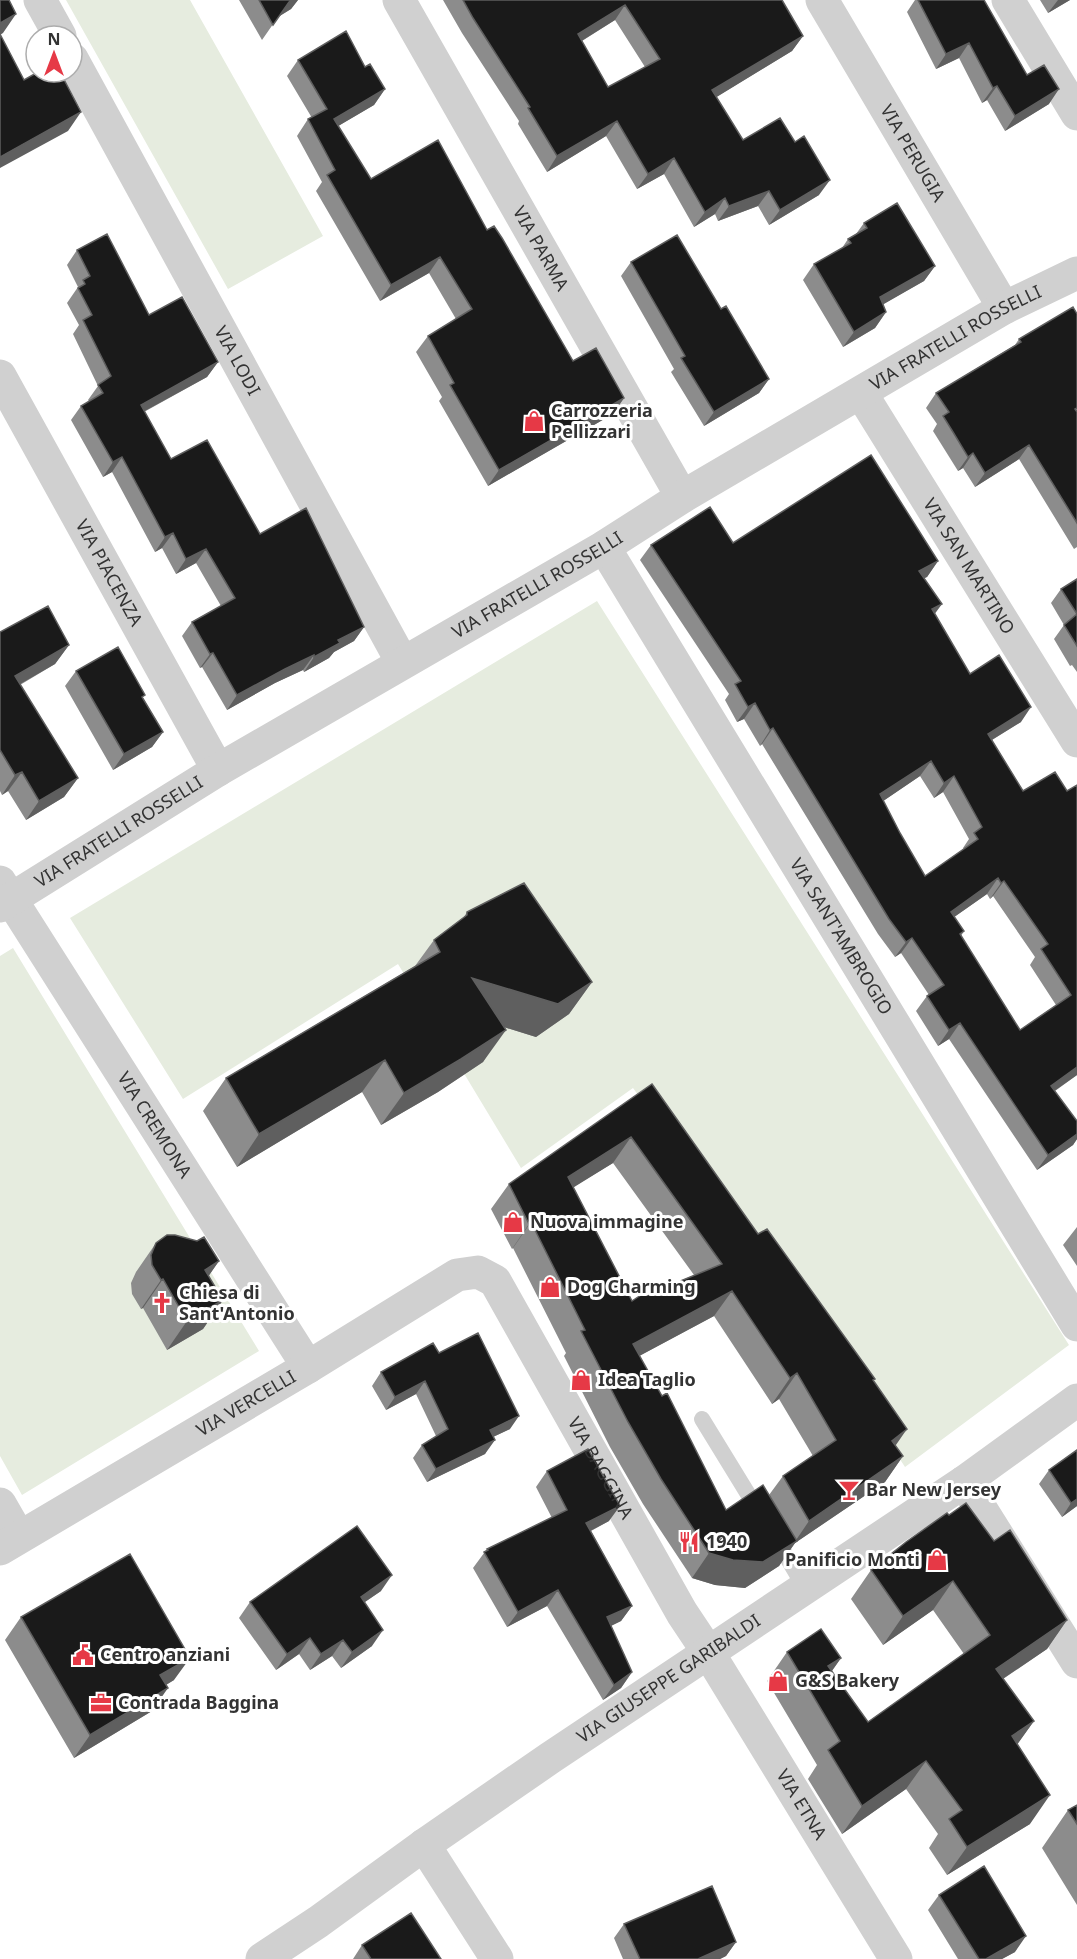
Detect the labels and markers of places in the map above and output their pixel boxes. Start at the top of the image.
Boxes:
place label: Carrozzeria Pellizzari [551,398,653,443]
shop icon: Carrozzeria Pellizzari [522,409,546,433]
place label: Nuova immagine [530,1209,683,1233]
shop icon: Nuova immagine [501,1210,525,1234]
place label: Dog Charming [567,1274,696,1298]
shop icon: Dog Charming [538,1275,562,1299]
place label: Chiesa di Sant'Antonio [179,1280,295,1325]
church icon: Chiesa di Sant'Antonio [150,1291,174,1315]
place label: Idea Taglio [598,1367,696,1391]
shop icon: Idea Taglio [569,1368,593,1392]
place label: Bar New Jersey [866,1477,1002,1501]
bar icon: Bar New Jersey [837,1478,861,1502]
place label: 1940 [706,1529,747,1553]
restaurant icon: 1940 [677,1530,701,1554]
place label: Panificio Monti [785,1547,920,1571]
shop icon: Panificio Monti [925,1548,949,1572]
place label: Centro anziani [100,1642,230,1666]
public building icon: Centro anziani [71,1643,95,1667]
place label: G&S Bakery [795,1668,900,1692]
shop icon: G&S Bakery [766,1669,790,1693]
place label: Contrada Baggina [118,1690,279,1714]
office icon: Contrada Baggina [89,1691,113,1715]

